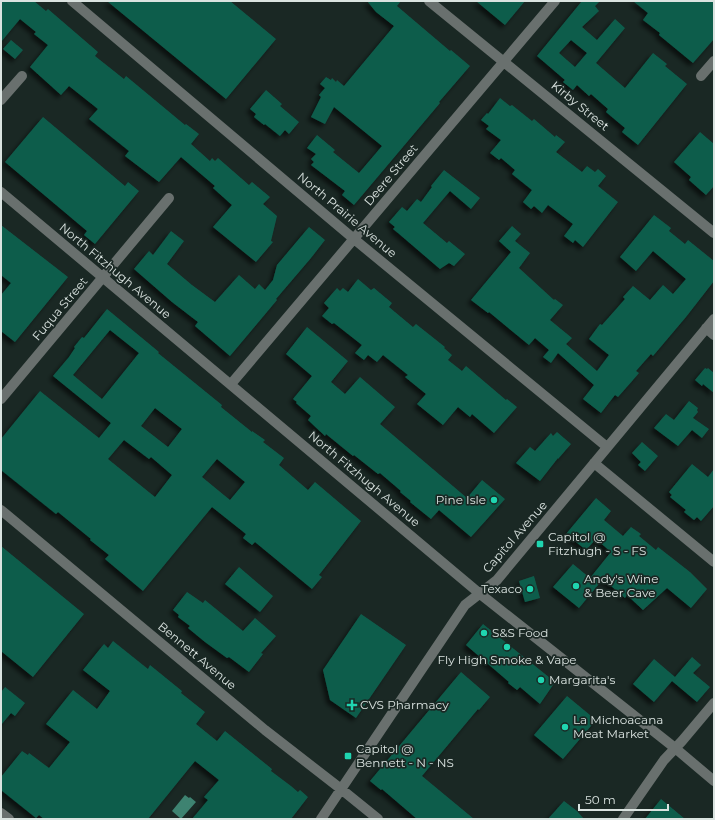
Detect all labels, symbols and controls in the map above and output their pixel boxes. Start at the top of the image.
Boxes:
street label: Kirby Street [548,78,612,134]
street label: Deere Street [361,141,421,209]
street label: North Prairie Avenue [295,169,400,261]
street label: North Fitzhugh Avenue [56,220,174,322]
street label: Fuqua Street [29,274,91,343]
street label: North Fitzhugh Avenue [305,428,423,530]
place label: Pine Isle [436,492,486,507]
marker: Pine Isle [489,495,499,505]
street label: Capitol Avenue [479,498,550,576]
place label: Capitol @ Fitzhugh - S - FS [548,529,646,558]
marker: Capitol @ Fitzhugh - S - FS [535,539,545,549]
place label: Andy's Wine & Beer Cave [584,571,658,600]
place label: Texaco [481,581,522,596]
marker: Andy's Wine & Beer Cave [571,581,581,591]
marker: Texaco [525,584,535,594]
street label: Bennett Avenue [155,618,240,693]
place label: S&S Food [492,625,549,640]
marker: S&S Food [479,628,489,638]
marker: Fly High Smoke & Vape [502,642,512,652]
place label: Fly High Smoke & Vape [437,652,577,667]
place label: Margarita's [549,672,615,687]
marker: Margarita's [536,675,546,685]
place label: CVS Pharmacy [360,697,449,712]
marker: CVS Pharmacy [347,700,357,710]
place label: La Michoacana Meat Market [573,712,663,741]
marker: La Michoacana Meat Market [560,722,570,732]
place label: Capitol @ Bennett - N - NS [356,741,454,770]
marker: Capitol @ Bennett - N - NS [343,751,353,761]
scale bar [579,786,668,812]
text: 50 m [585,792,616,807]

